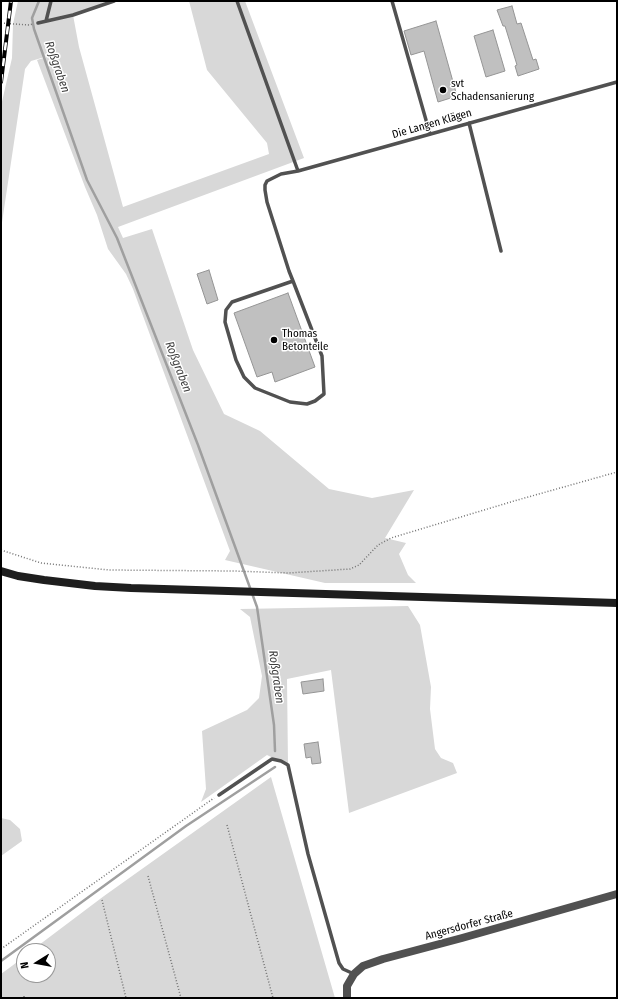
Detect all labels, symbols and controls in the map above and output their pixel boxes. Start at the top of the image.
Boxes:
water label: Roßgraben [41,39,73,95]
place label: svt Schadensanierung [451,77,534,103]
marker: svt Schadensanierung [438,85,448,95]
street label: Die Langen Klägen [391,106,473,142]
place label: Thomas Betonteile [282,327,328,353]
marker: Thomas Betonteile [269,335,279,345]
water label: Roßgraben [162,339,194,395]
water label: Roßgraben [265,649,287,705]
street label: Angersdorfer Straße [424,907,514,943]
north arrow [16,943,56,983]
text: N [18,961,32,970]

